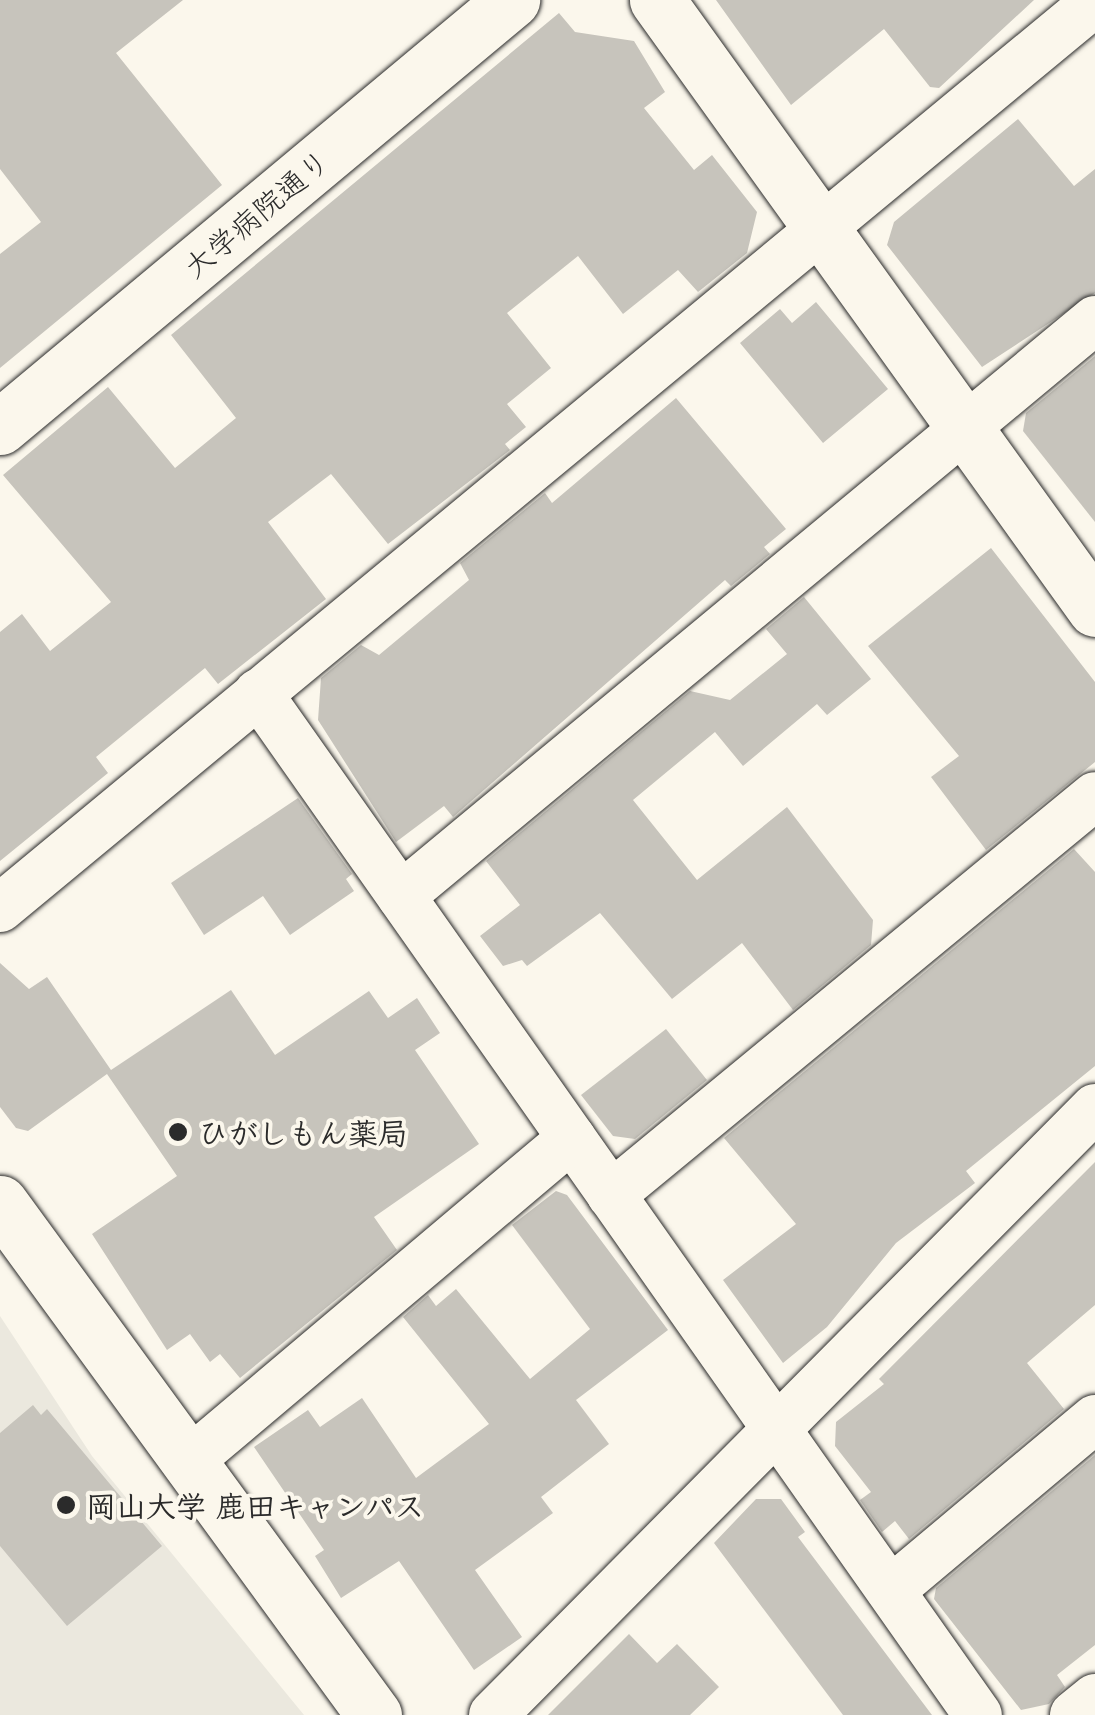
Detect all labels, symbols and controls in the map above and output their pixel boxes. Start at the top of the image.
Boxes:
street label: 大学病院通り [175,141,337,285]
place label: ひがしもん薬局 [198,1114,408,1150]
marker: ひがしもん薬局 [167,1121,189,1143]
place label: 岡山大学 鹿田キャンパス [86,1487,426,1523]
marker: 岡山大学 鹿田キャンパス [55,1494,77,1516]

